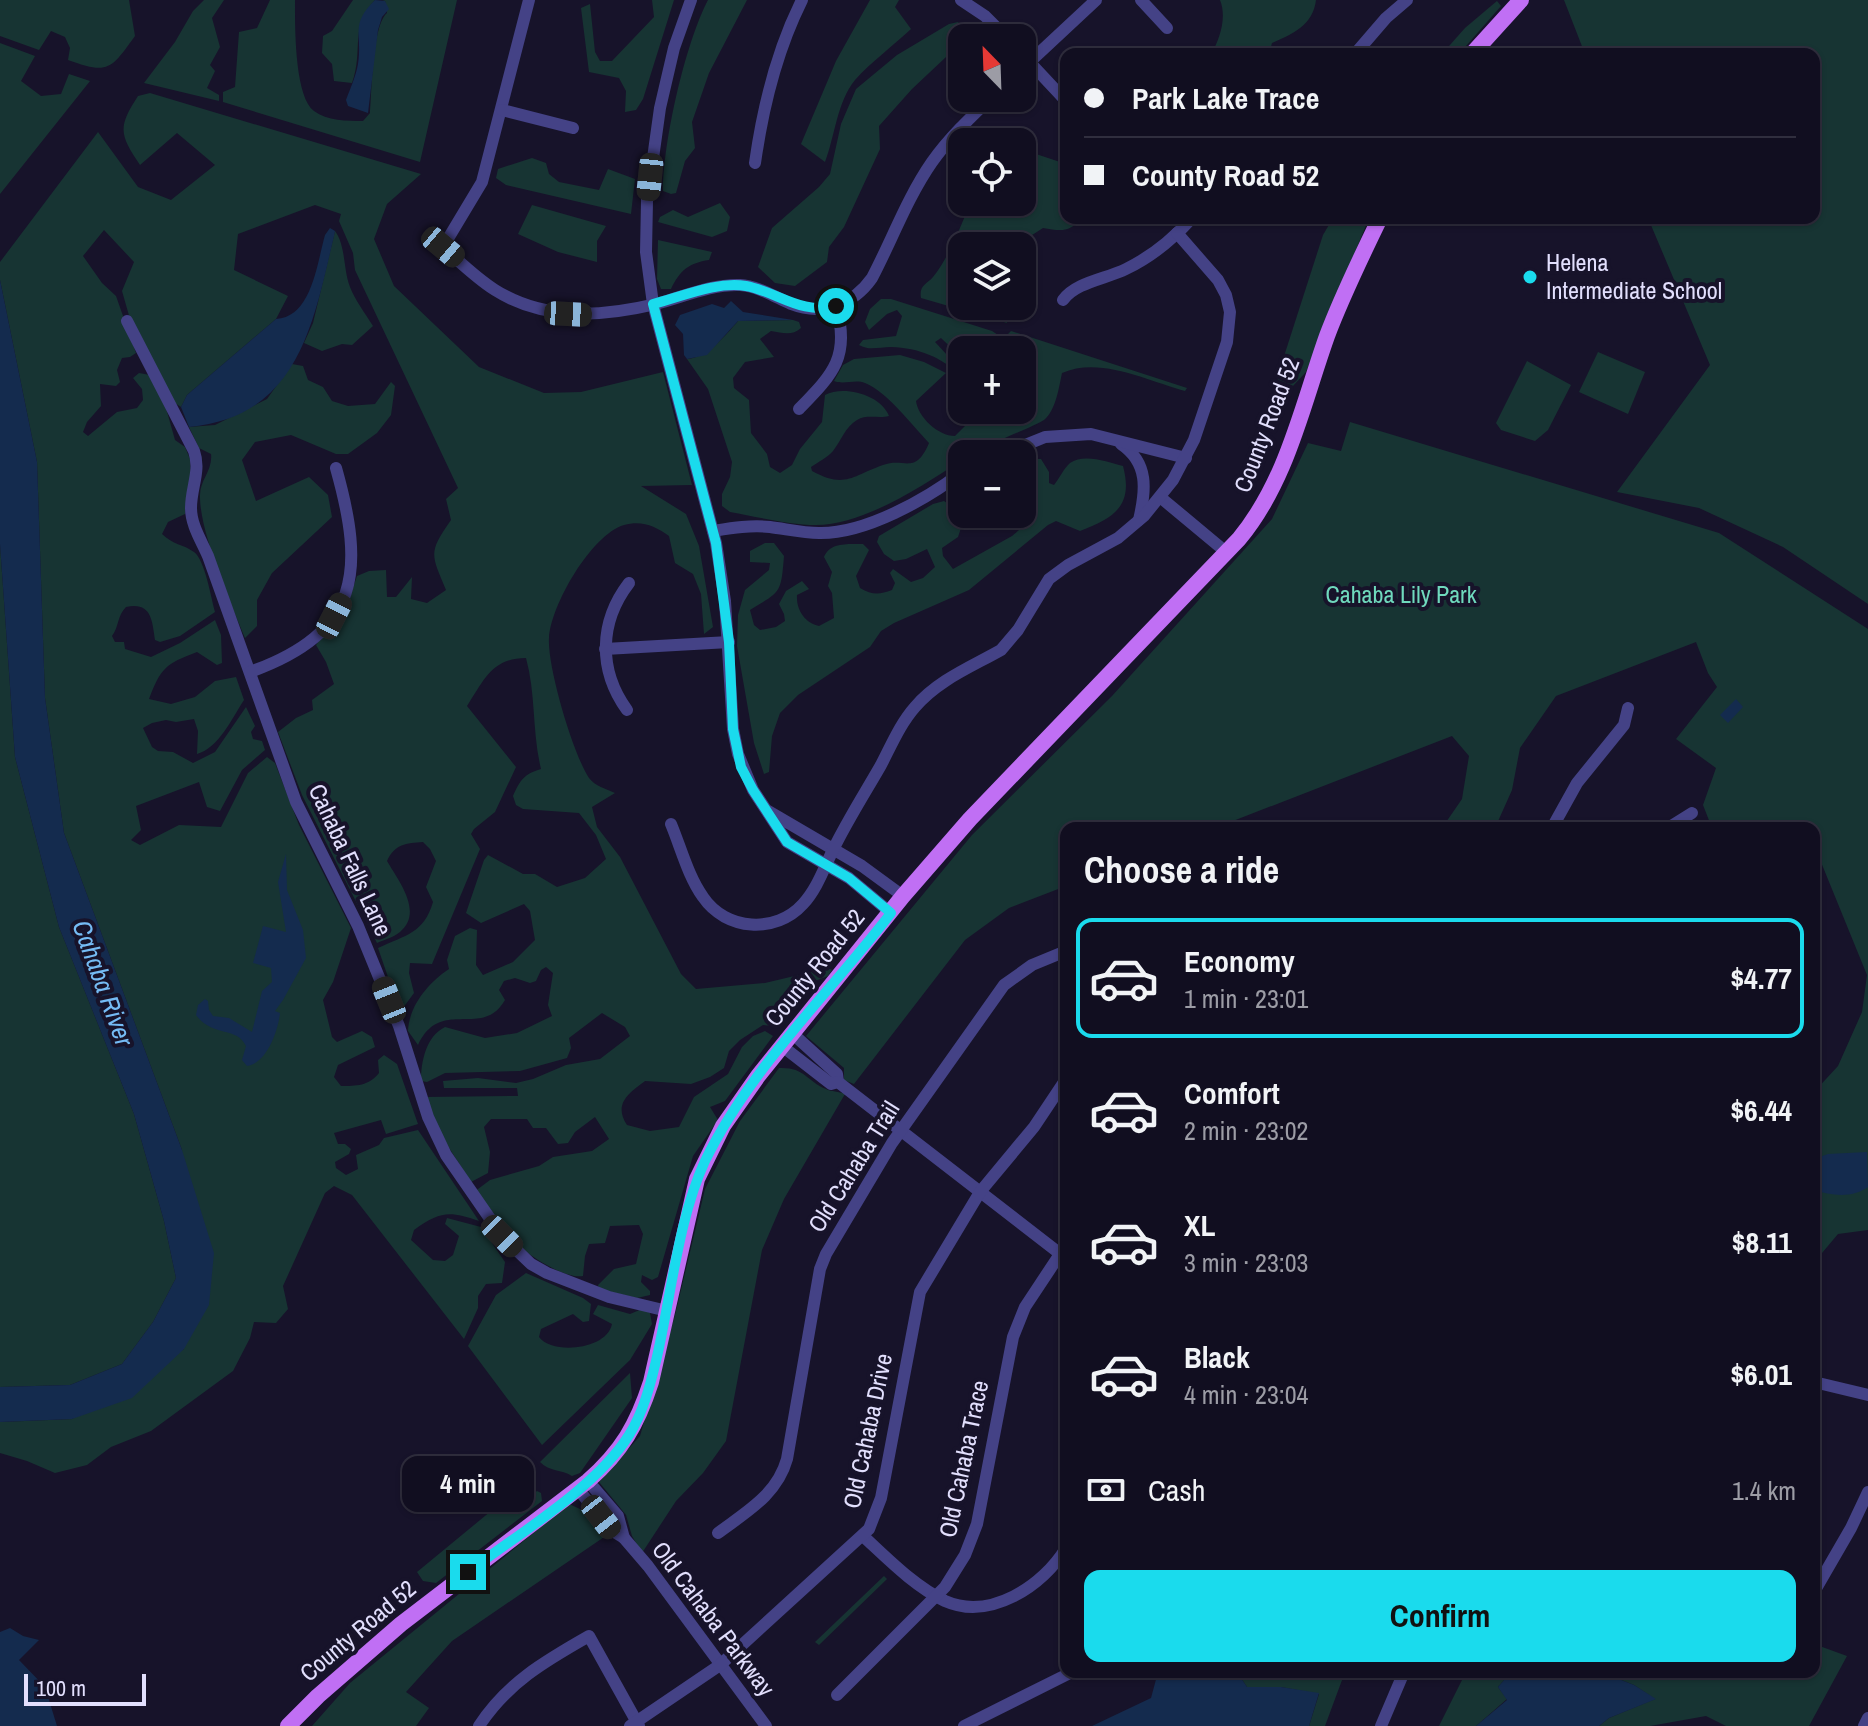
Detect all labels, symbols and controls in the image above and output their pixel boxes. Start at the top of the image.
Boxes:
north arrow [948,24,1036,112]
map controls [948,24,1036,528]
text: Park Lake Trace [1132,78,1319,118]
button: locate [948,128,1036,216]
car [636,152,664,202]
text: County Road 52 [1132,155,1319,195]
car [417,222,469,272]
button: layers [948,232,1036,320]
place label: Helena Intermediate School [1546,246,1722,306]
marker: Helena Intermediate School [1521,268,1539,286]
route start [818,288,854,324]
car [543,301,593,327]
button: + [948,336,1036,424]
street label: County Road 52 [1226,353,1306,497]
button: − [948,440,1036,528]
park label: Cahaba Lily Park [1326,578,1477,610]
car [312,589,356,643]
street label: Cahaba Falls Lane [302,778,400,941]
text: Choose a ride [1084,846,1279,894]
street label: County Road 52 [757,902,871,1033]
water label: Cahaba River [65,915,143,1051]
text: Economy [1184,941,1295,981]
icon: car [1088,942,1160,1014]
text: $4.77 [1730,958,1792,998]
car [369,973,409,1027]
text: 1 min · 23:01 [1184,981,1308,1016]
text: Comfort [1184,1073,1280,1113]
icon: car [1088,1074,1160,1146]
text: $6.44 [1730,1090,1792,1130]
street label: Old Cahaba Trail [800,1095,906,1238]
text: 2 min · 23:02 [1184,1113,1308,1148]
text: XL [1184,1205,1215,1245]
icon: car [1088,1206,1160,1278]
car [477,1211,527,1261]
text: $8.11 [1732,1222,1792,1262]
text: 3 min · 23:03 [1184,1245,1308,1280]
text: Black [1184,1337,1250,1377]
icon: car [1088,1338,1160,1410]
street label: Old Cahaba Drive [835,1350,899,1511]
text: $6.01 [1730,1354,1792,1394]
street label: Old Cahaba Trace [931,1377,995,1540]
text: 4 min · 23:04 [1184,1377,1308,1412]
callout: 4 min [402,1456,534,1512]
text: 4 min [440,1466,496,1501]
icon: cash [1084,1468,1128,1512]
text: Cash [1148,1470,1205,1510]
text: 1.4 km [1732,1473,1796,1508]
car [577,1491,625,1543]
street label: Old Cahaba Parkway [645,1535,783,1702]
route end [450,1554,486,1590]
button: Confirm [1084,1570,1796,1662]
street label: County Road 52 [293,1572,422,1688]
scale bar [24,1670,146,1706]
text: 100 m [36,1673,86,1703]

